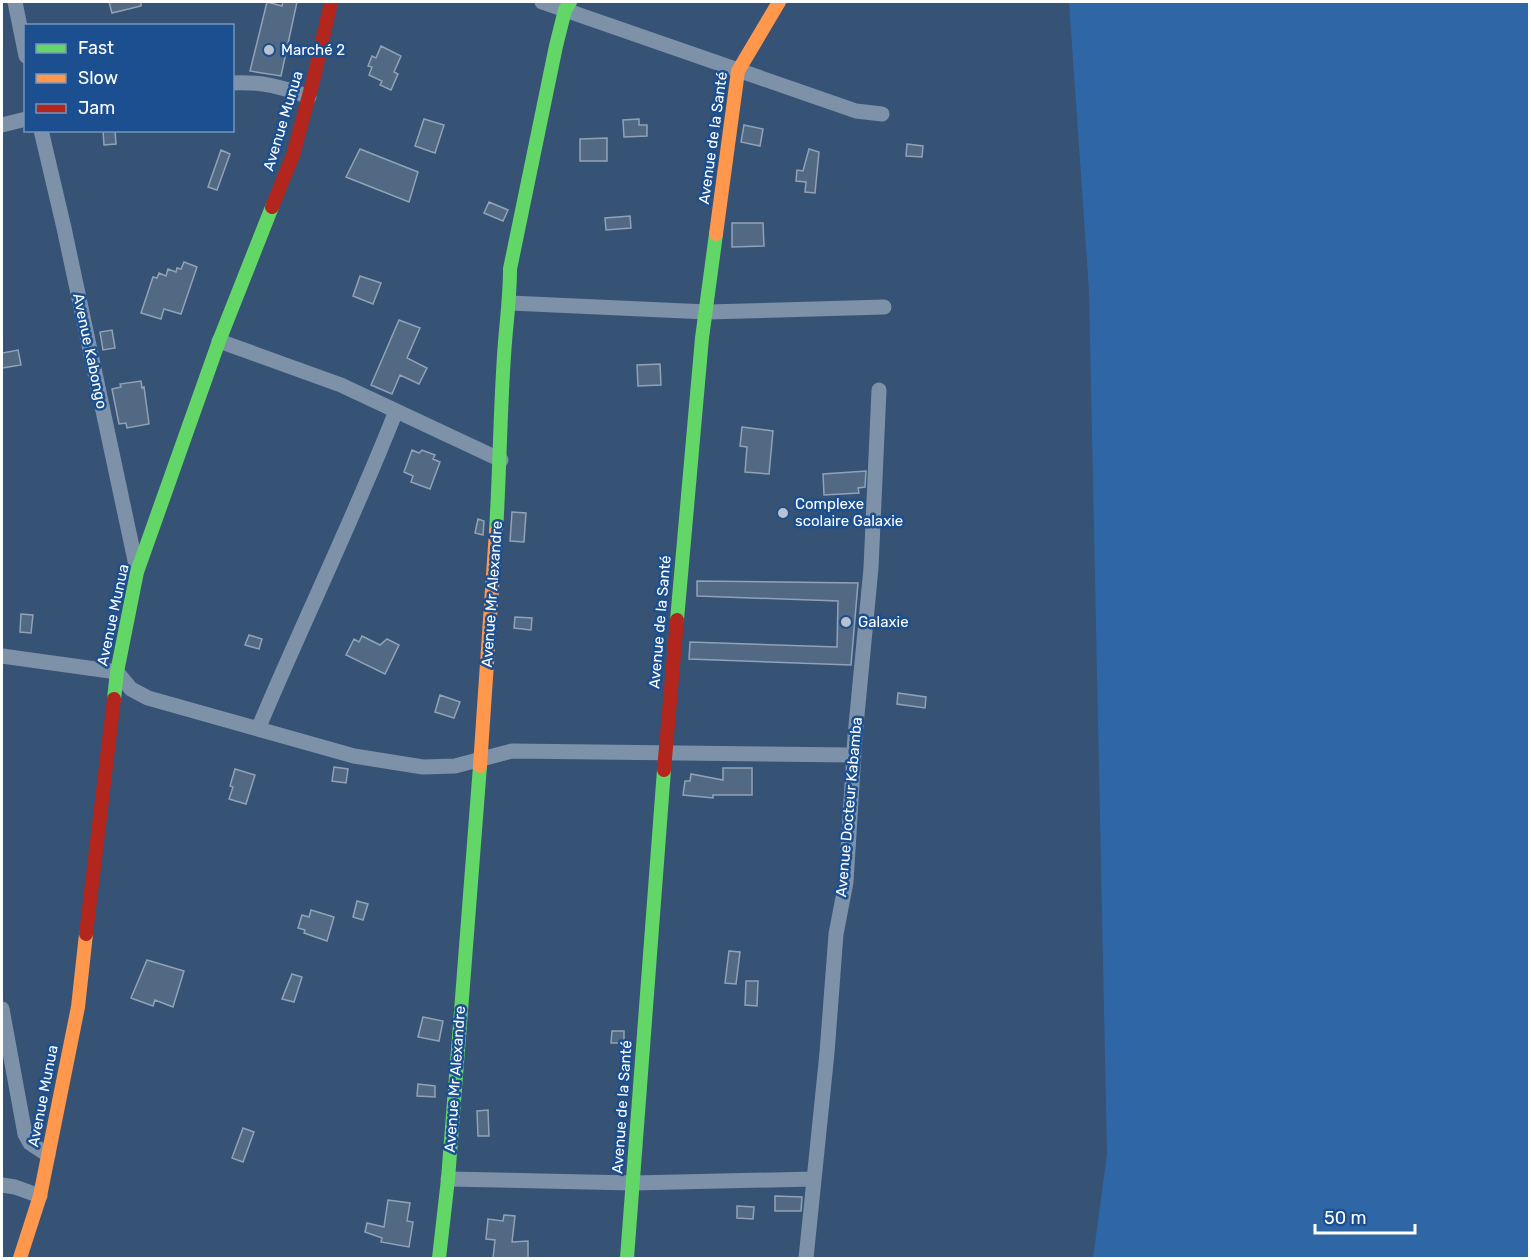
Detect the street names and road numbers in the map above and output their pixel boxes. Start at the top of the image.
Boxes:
street label: Avenue Munua [259,69,307,173]
street label: Avenue de la Santé [695,71,731,205]
street label: Avenue Kabongo [69,292,111,410]
street label: Avenue Mr Alexandre [478,520,506,668]
street label: Avenue de la Santé [645,555,675,689]
street label: Avenue Munua [93,562,133,668]
street label: Avenue Docteur Kabamba [832,716,866,898]
street label: Avenue Mr Alexandre [441,1005,469,1153]
street label: Avenue de la Santé [608,1040,636,1174]
street label: Avenue Munua [24,1043,62,1149]

